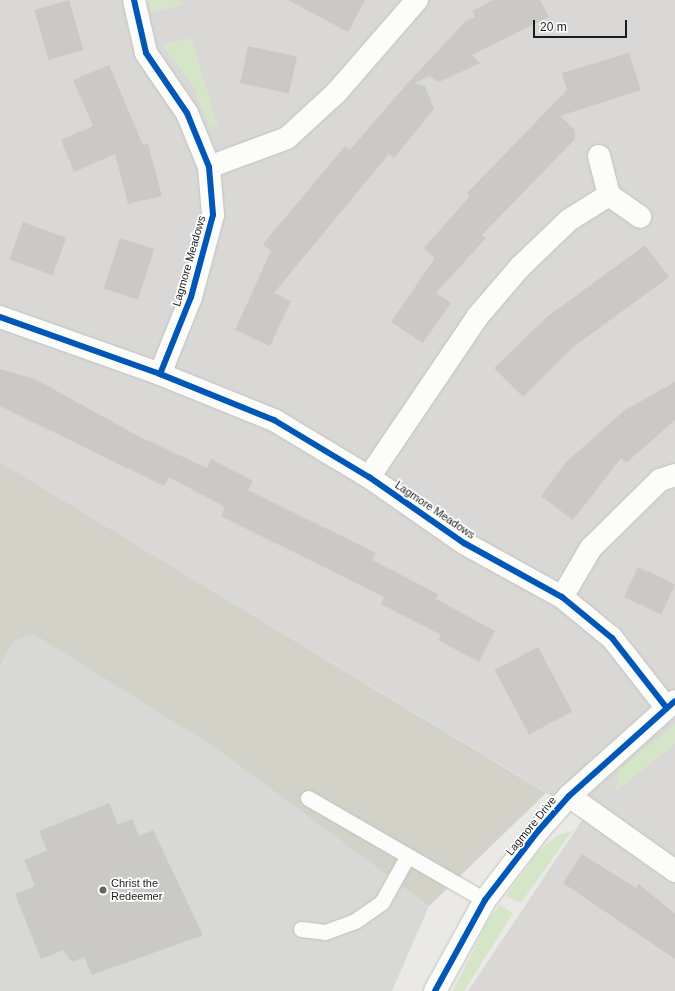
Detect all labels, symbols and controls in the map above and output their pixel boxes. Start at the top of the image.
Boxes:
scale bar [535,12,629,38]
text: 20 m [540,20,567,34]
street label: Lagmore Meadows [170,214,208,308]
street label: Lagmore Meadows [393,478,477,542]
street label: Lagmore Drive [503,794,559,858]
place label: Christ the Redeemer [111,877,162,903]
marker: Christ the Redeemer [98,885,108,895]

